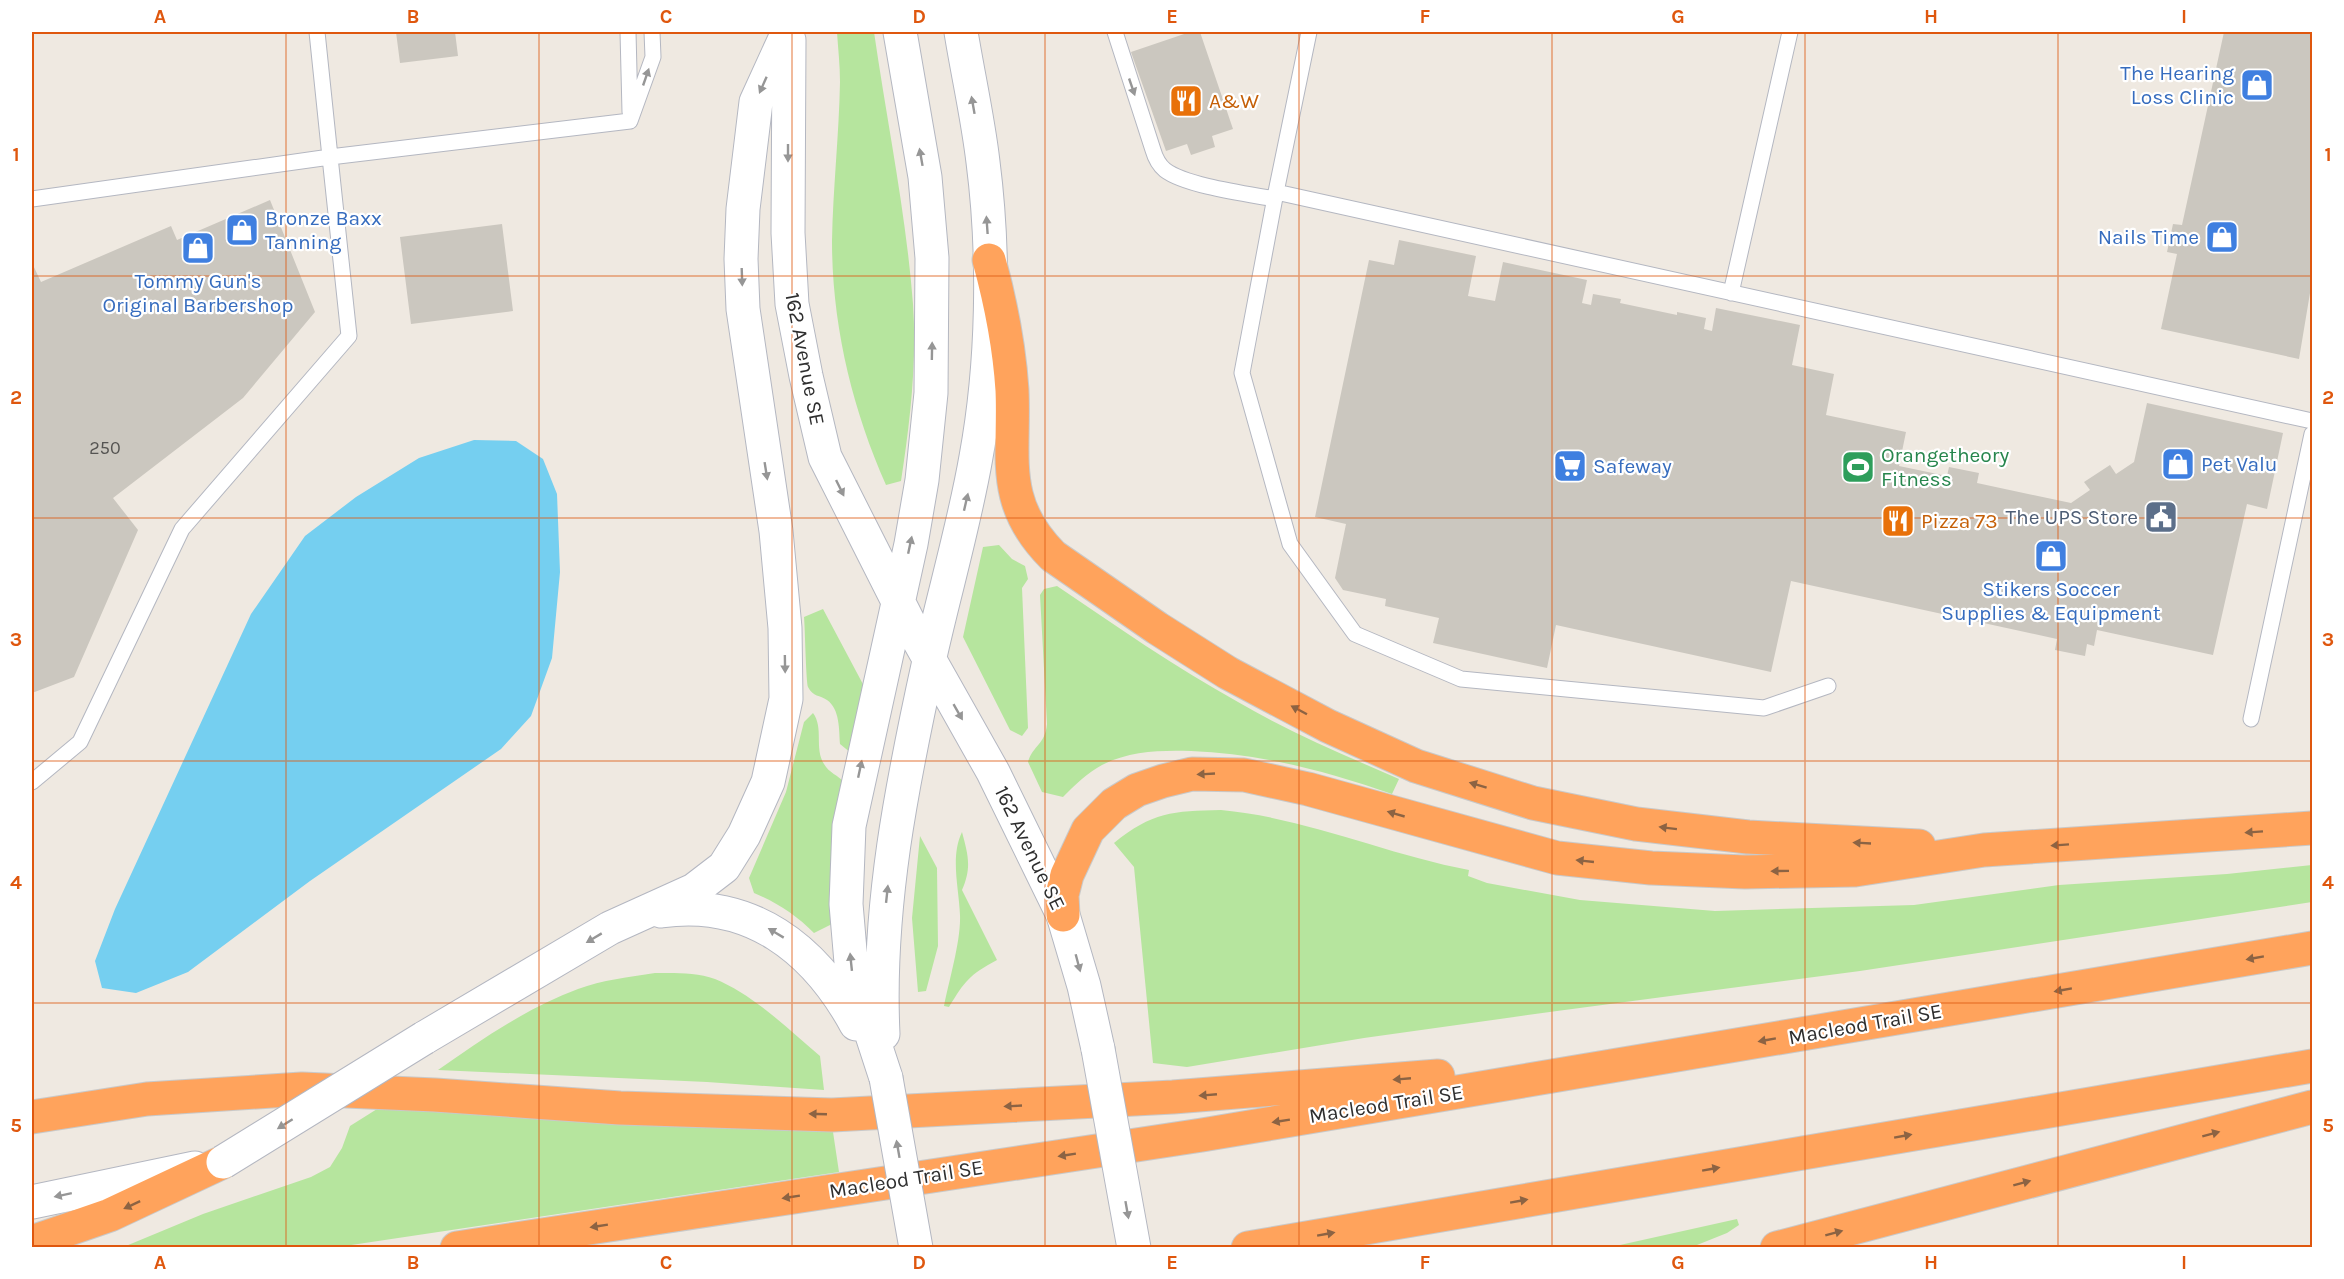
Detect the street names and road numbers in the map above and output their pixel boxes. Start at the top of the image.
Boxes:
street label: 162 Avenue SE [780,291,830,427]
street label: 162 Avenue SE [990,782,1070,914]
street label: Macleod Trail SE [1786,999,1944,1049]
street label: Macleod Trail SE [1307,1080,1465,1128]
street label: Macleod Trail SE [827,1155,985,1203]

